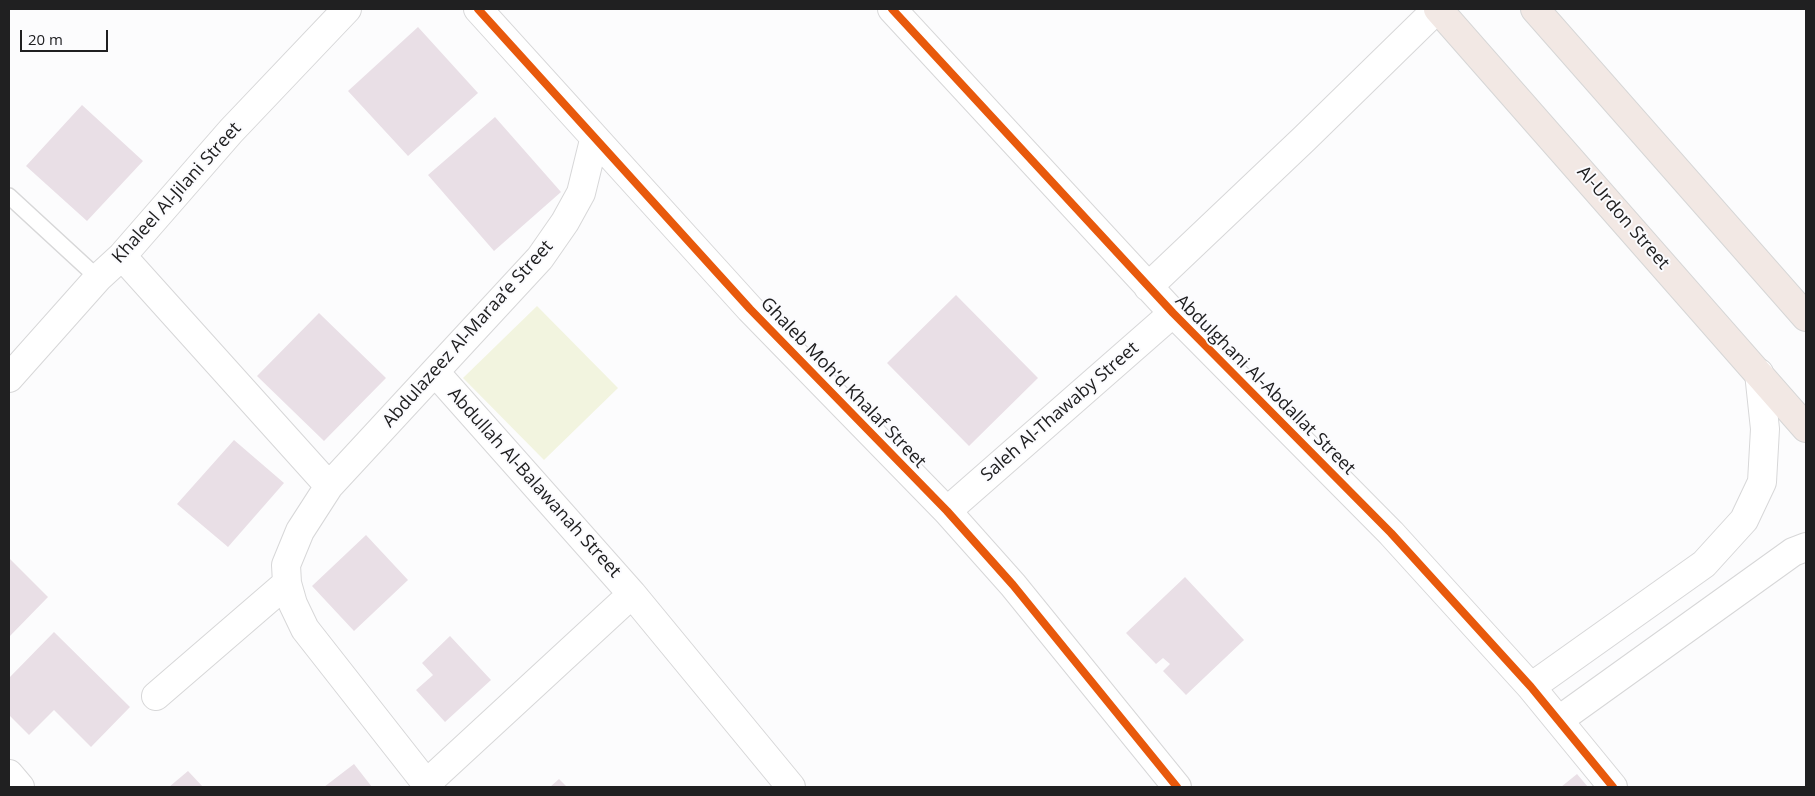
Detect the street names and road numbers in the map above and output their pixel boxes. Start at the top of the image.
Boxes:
street label: Khaleel Al-Jilani Street [108,118,246,268]
street label: Al-Urdon Street [1572,162,1674,274]
street label: Abdulazeez Al-Maraa‘e Street [378,236,558,432]
street label: Abdulghani Al-Abdallat Street [1171,291,1359,479]
street label: Ghaleb Moh‘d Khalaf Street [756,293,930,473]
street label: Saleh Al-Thawaby Street [977,338,1143,486]
street label: Abdullah Al-Balawanah Street [443,384,625,582]

